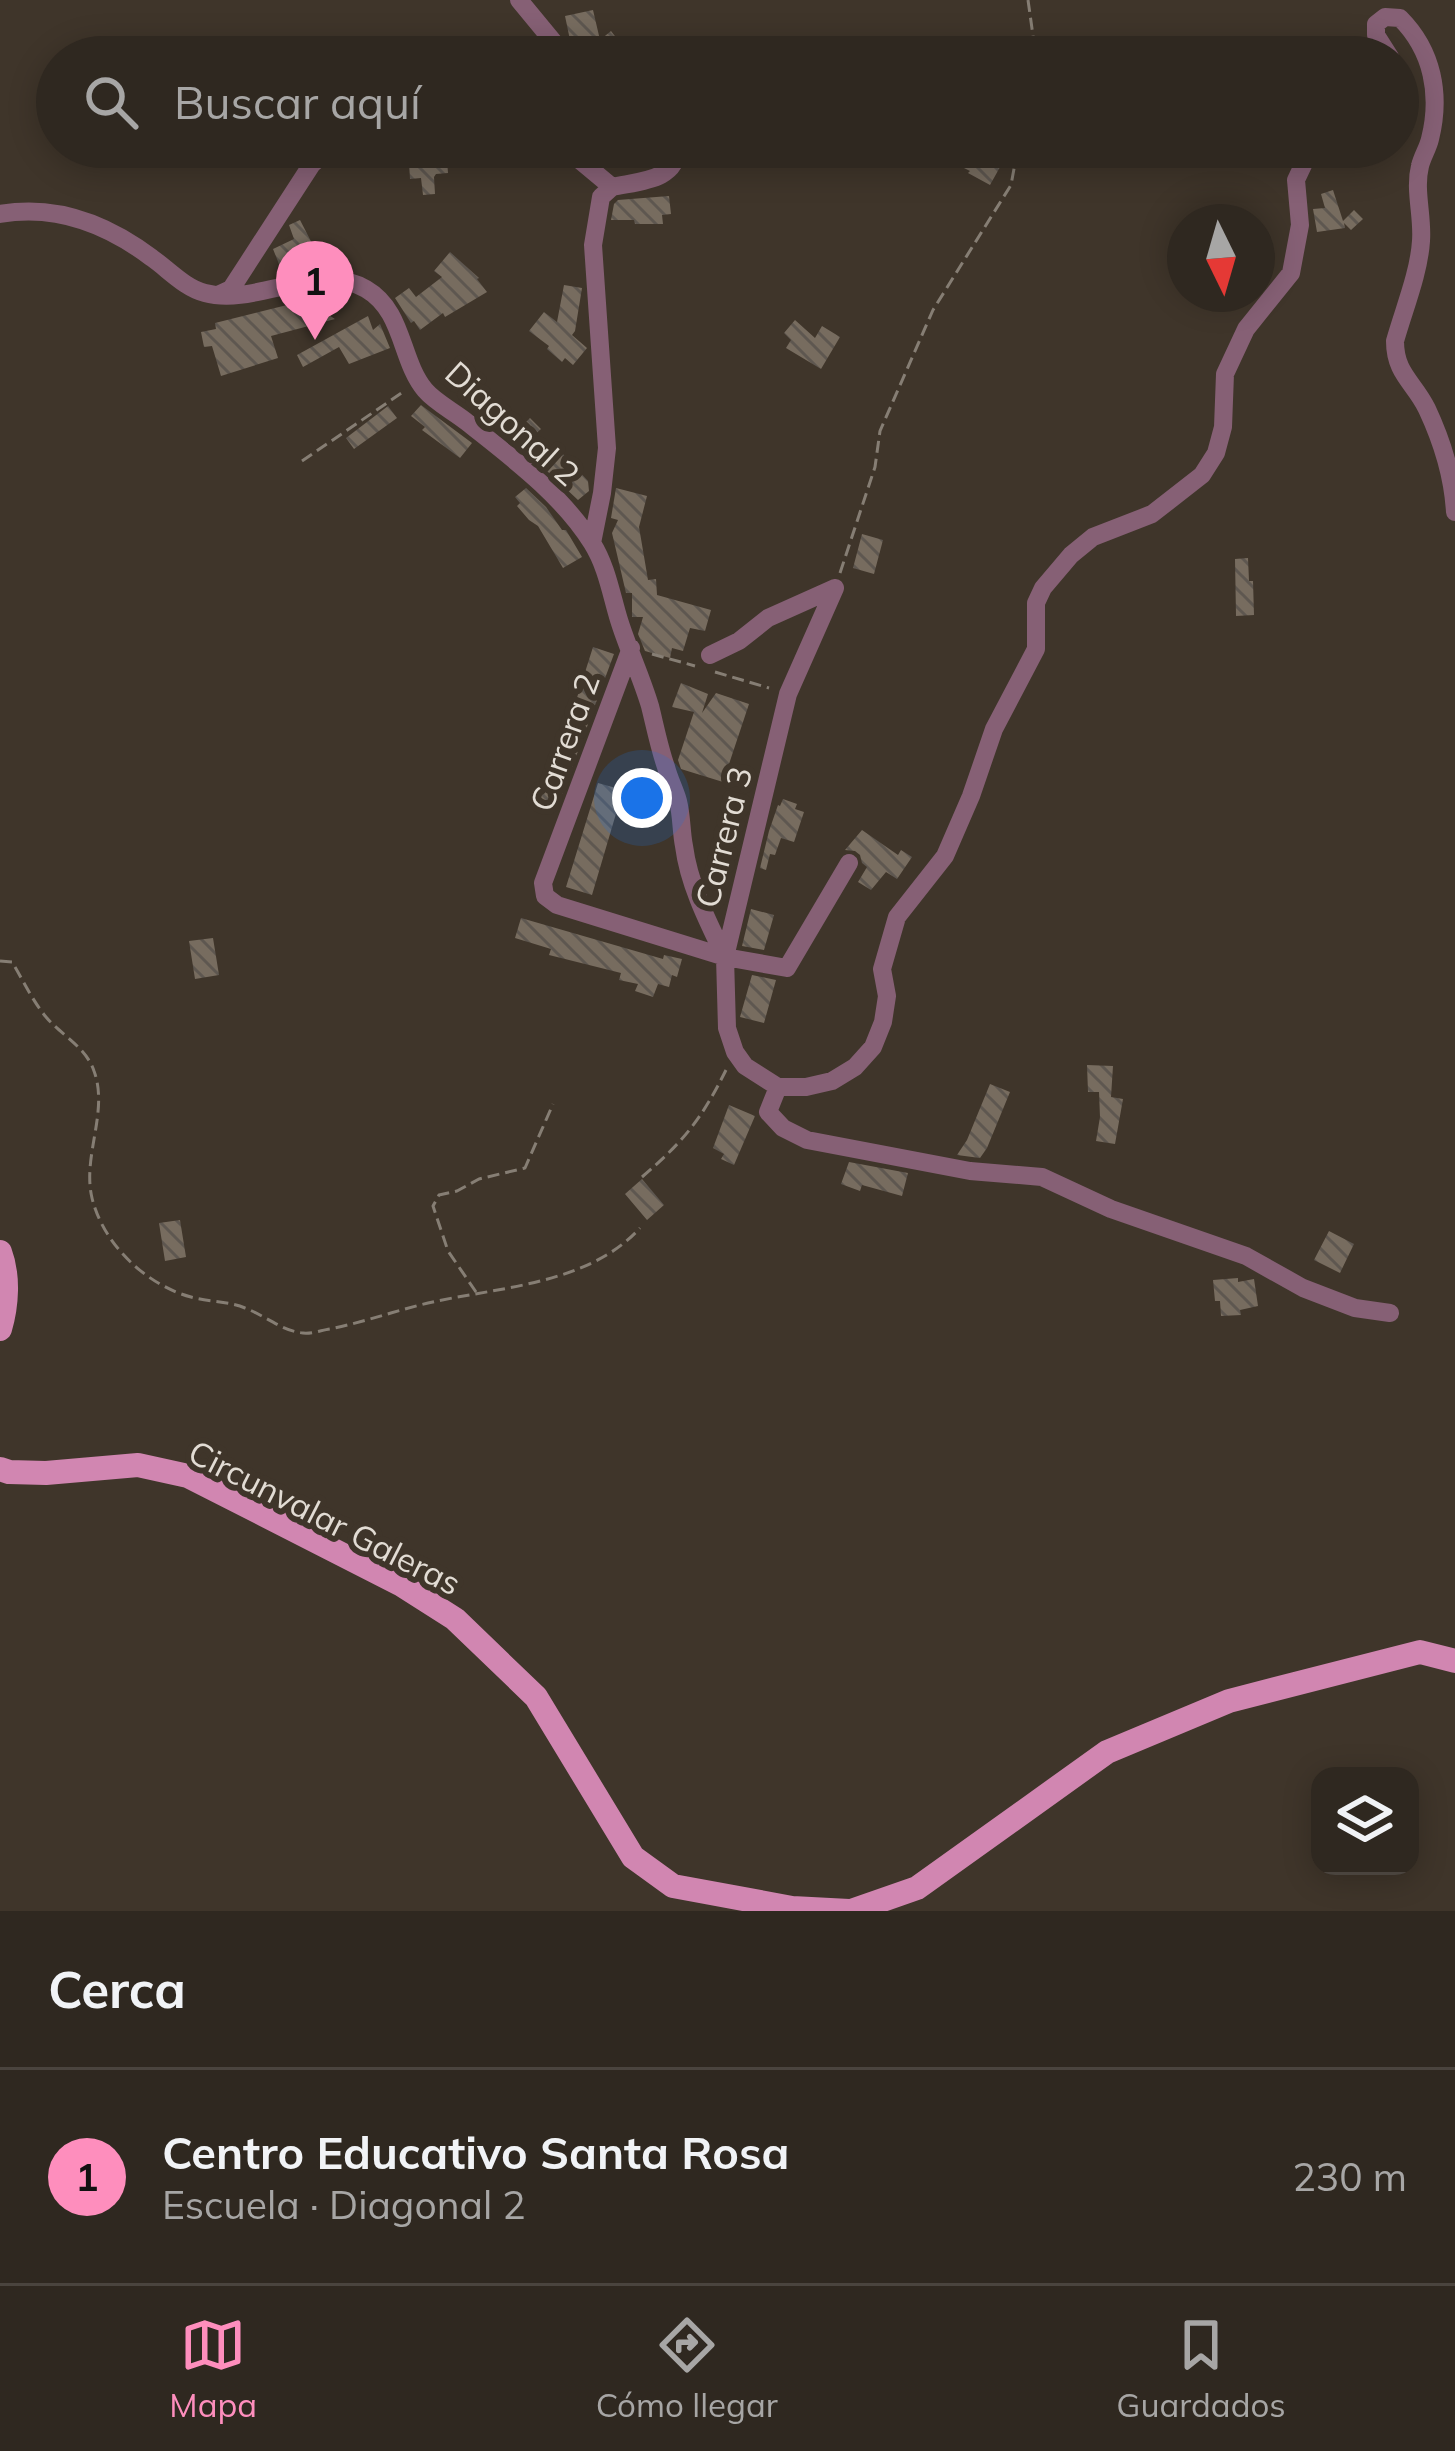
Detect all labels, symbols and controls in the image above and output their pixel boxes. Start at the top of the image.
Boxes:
search box [36,36,1419,168]
icon: search [78,69,144,135]
text: Buscar aquí [174,74,421,130]
north arrow [1167,204,1275,312]
pin: 1 [276,241,354,340]
street label: Diagonal 2 [437,352,589,494]
street label: Carrera 2 [520,668,608,816]
street label: Carrera 3 [686,762,760,912]
your location [612,768,672,828]
street label: Circunvalar Galeras [182,1431,468,1603]
map controls [1311,1767,1419,1875]
button: layers [1311,1767,1419,1875]
text: Cerca [48,1957,186,2021]
text: Centro Educativo Santa Rosa [162,2124,789,2180]
text: 1 [75,2152,99,2201]
text: 230 m [1292,2152,1407,2201]
text: Escuela · Diagonal 2 [162,2180,526,2229]
tab: Mapa [169,2312,257,2425]
tab: Cómo llegar [596,2312,778,2425]
tab: Guardados [1116,2312,1286,2425]

